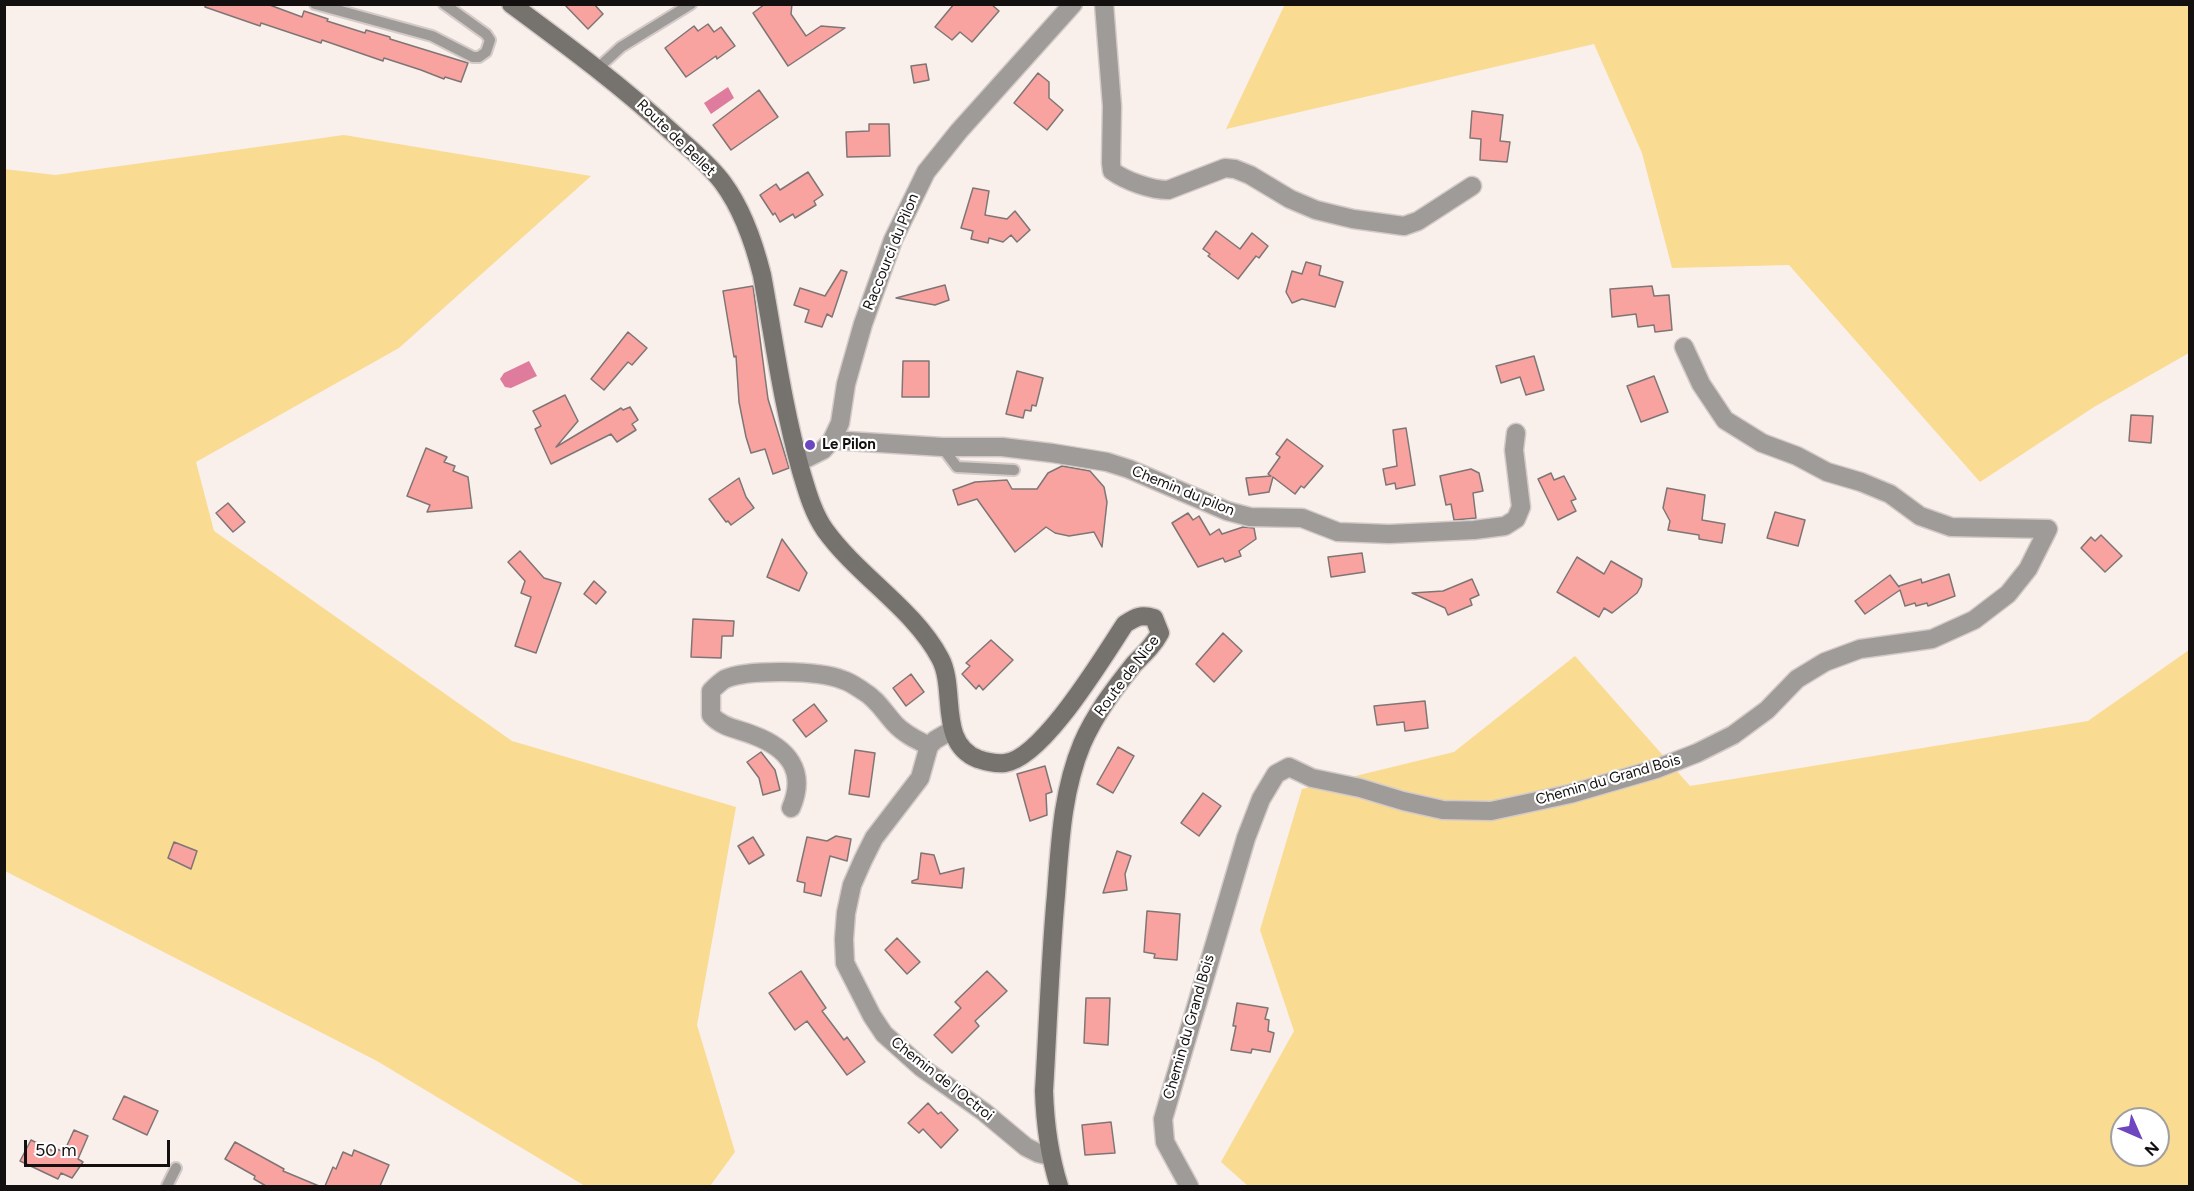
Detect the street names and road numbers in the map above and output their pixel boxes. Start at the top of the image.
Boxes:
street label: Route de Bellet [633,96,719,180]
street label: Raccourci du Pilon [859,191,923,313]
street label: Chemin du pilon [1129,462,1237,520]
street label: Route de Nice [1091,632,1163,720]
street label: Chemin du Grand Bois [1533,751,1683,809]
street label: Chemin du Grand Bois [1160,952,1218,1102]
street label: Chemin de l'Octroi [887,1033,997,1125]

